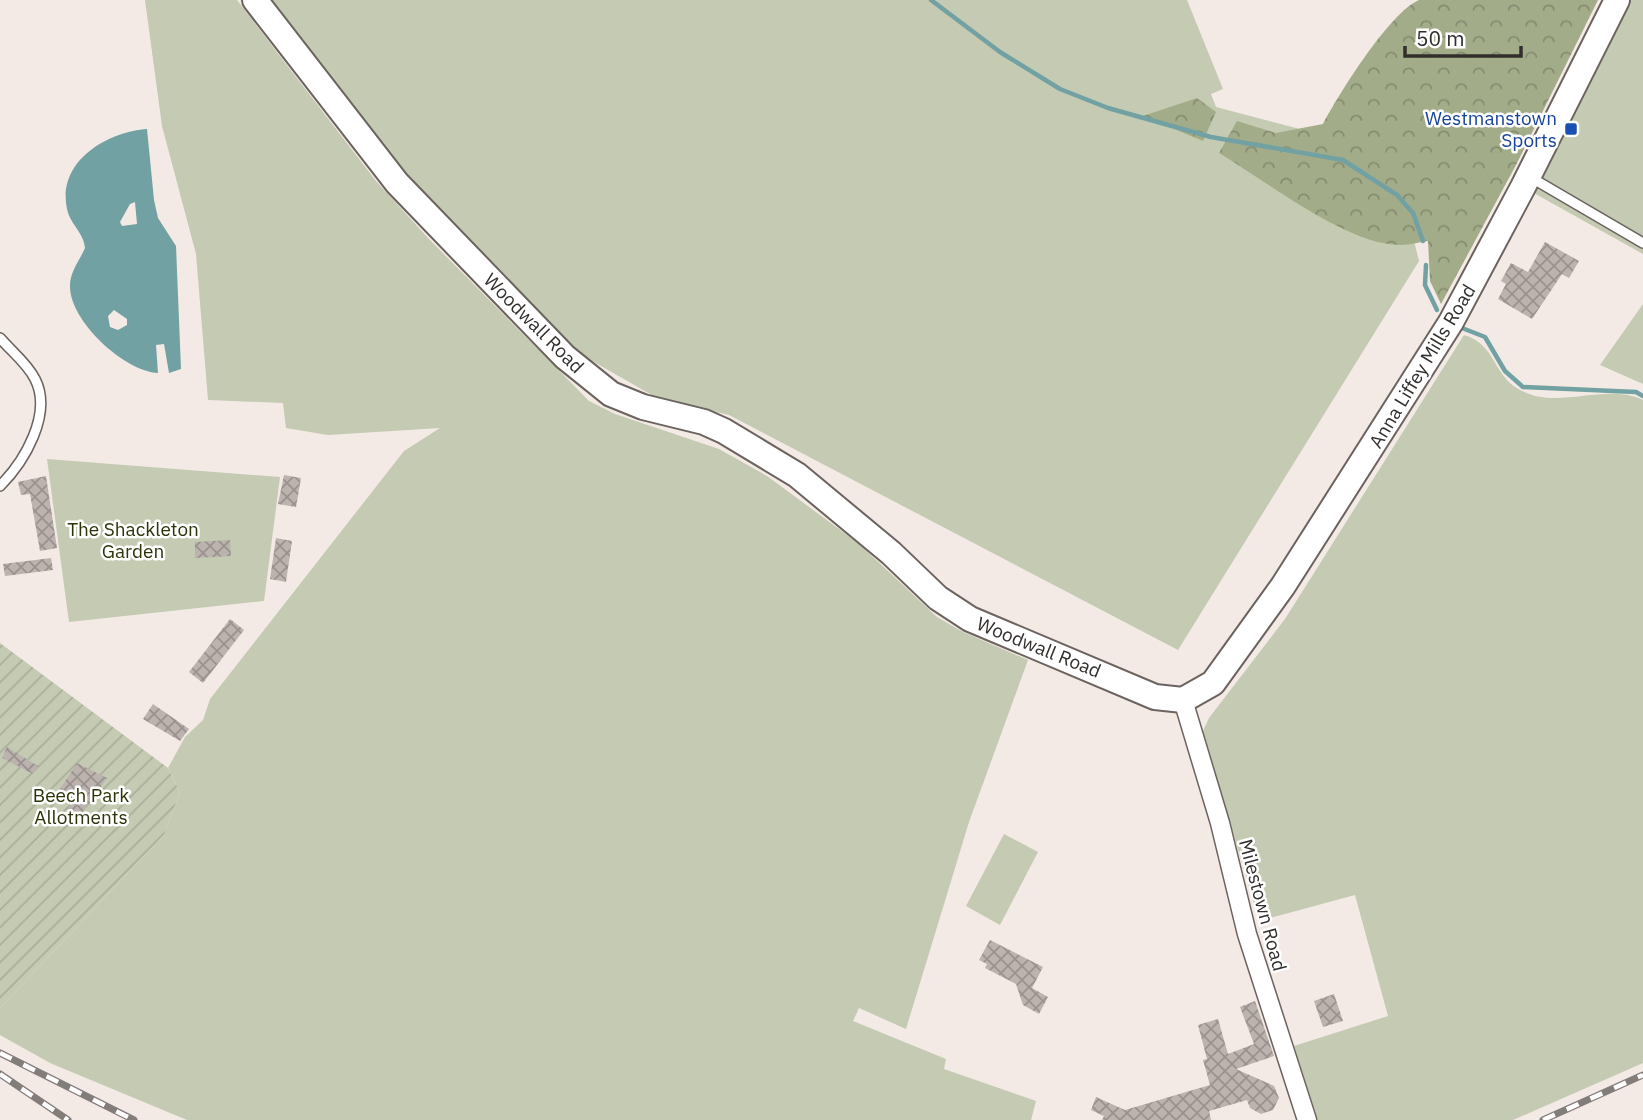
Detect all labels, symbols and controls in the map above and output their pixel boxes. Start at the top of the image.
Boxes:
scale bar [1405,14,1520,58]
text: 50 m [1416,24,1465,52]
place label: Westmanstown Sports [1425,106,1557,152]
marker: Westmanstown Sports [1563,121,1579,137]
street label: Woodwall Road [479,268,589,378]
street label: Anna Liffey Mills Road [1364,280,1480,452]
park label: The Shackleton Garden [67,517,199,563]
street label: Woodwall Road [973,611,1105,683]
park label: Beech Park Allotments [33,783,129,829]
street label: Milestown Road [1234,836,1292,974]

